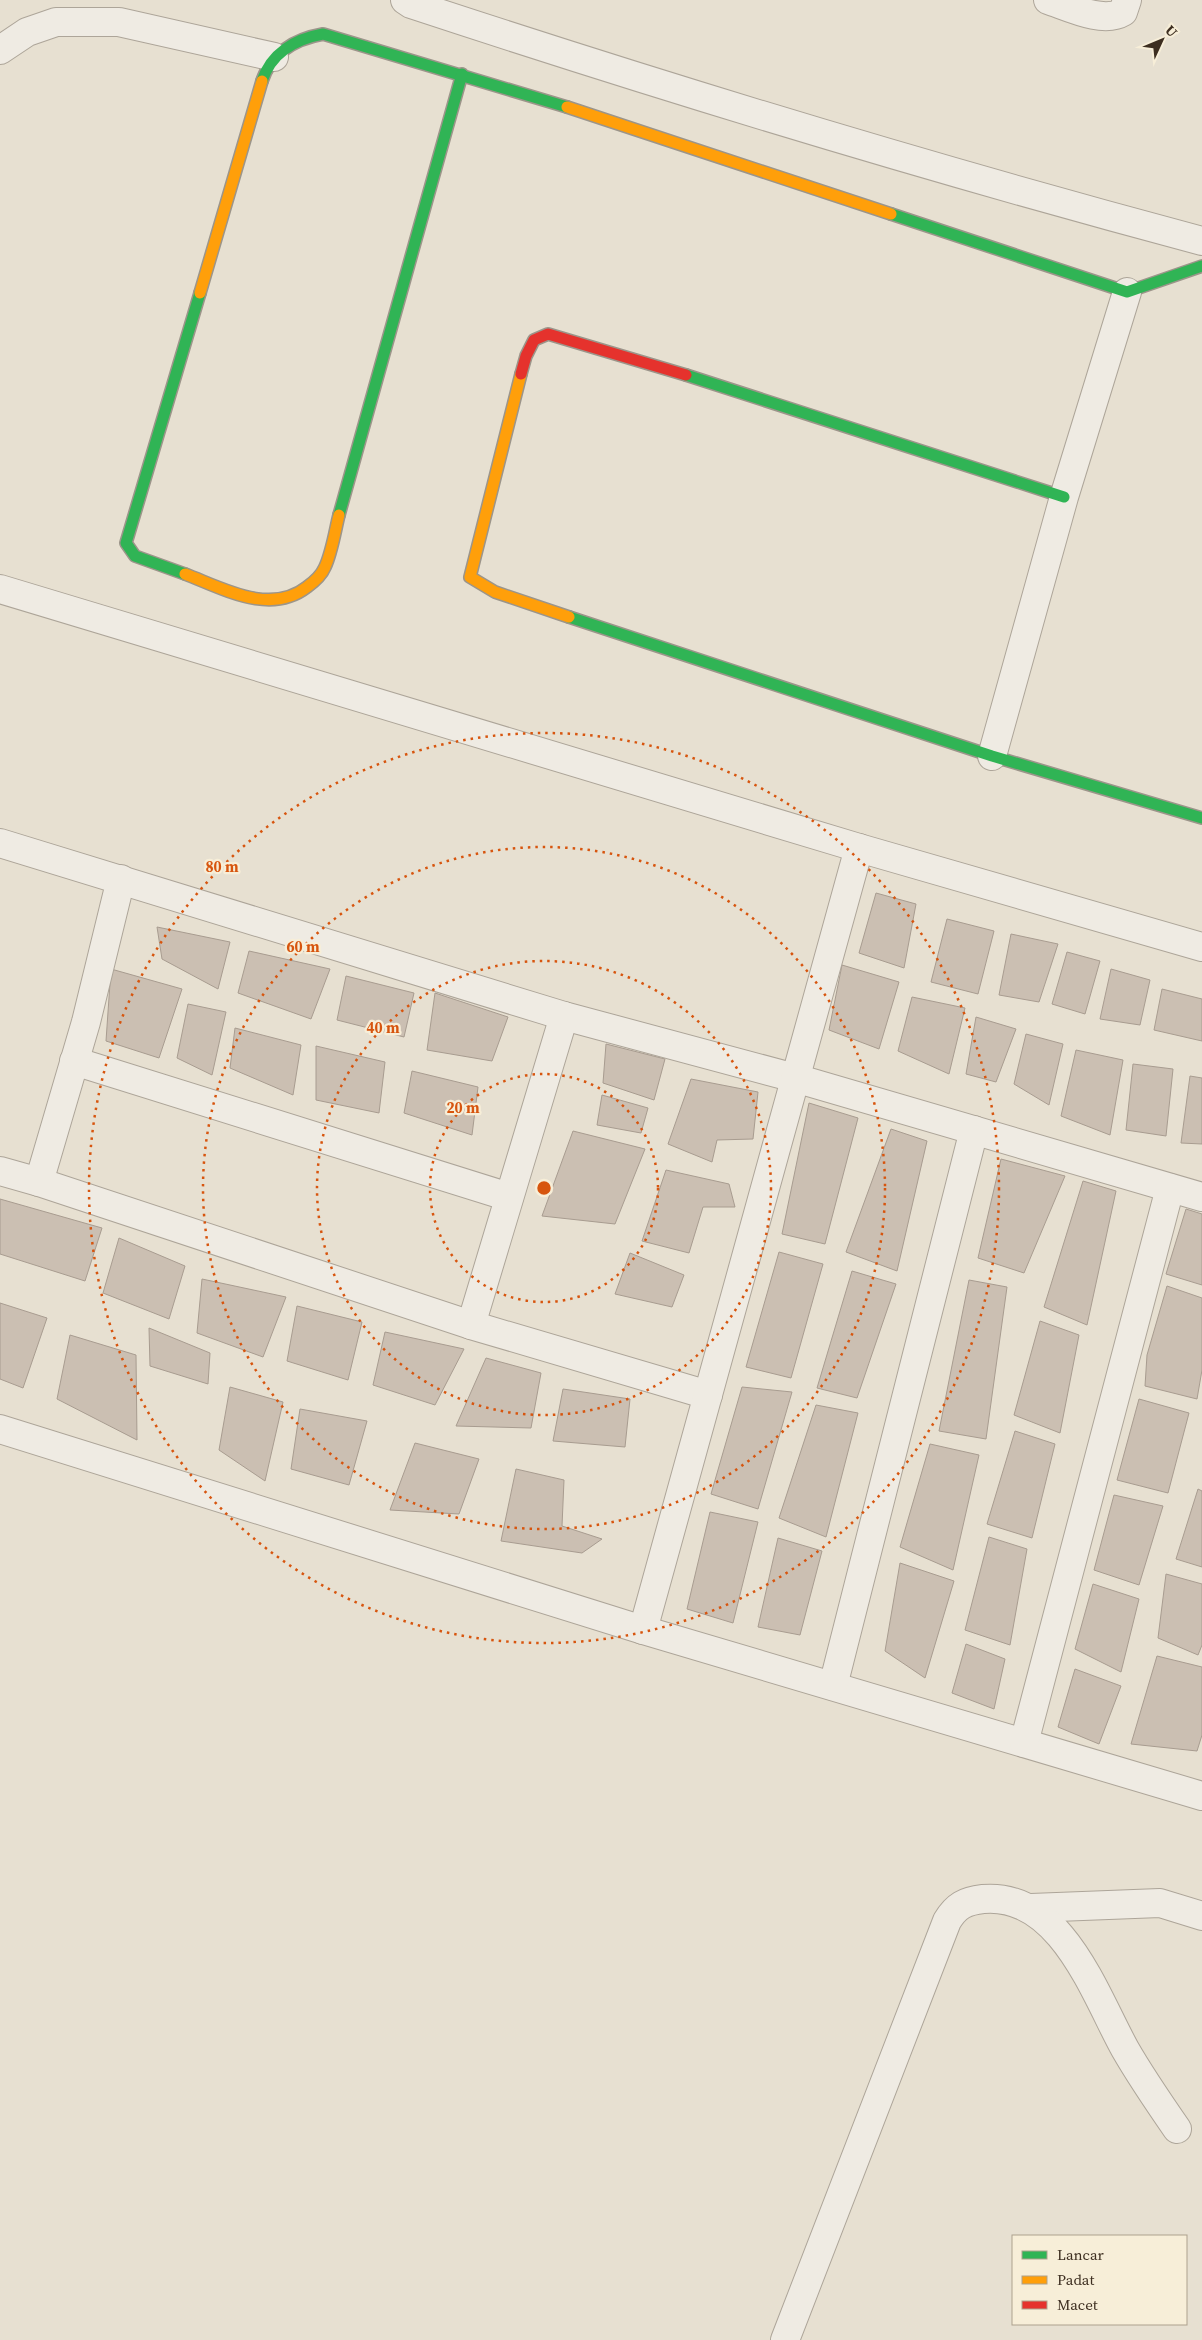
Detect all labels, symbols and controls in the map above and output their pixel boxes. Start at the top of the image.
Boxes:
north arrow [1137,15,1187,65]
text: U [1161,20,1182,42]
text: 80 m [205,856,239,877]
text: 60 m [286,936,320,957]
text: 40 m [366,1017,400,1038]
text: 20 m [446,1097,480,1118]
centre of rings [535,1179,553,1197]
legend [1012,2235,1187,2325]
text: Lancar [1057,2244,1104,2265]
text: Padat [1057,2269,1094,2290]
text: Macet [1057,2294,1098,2315]

